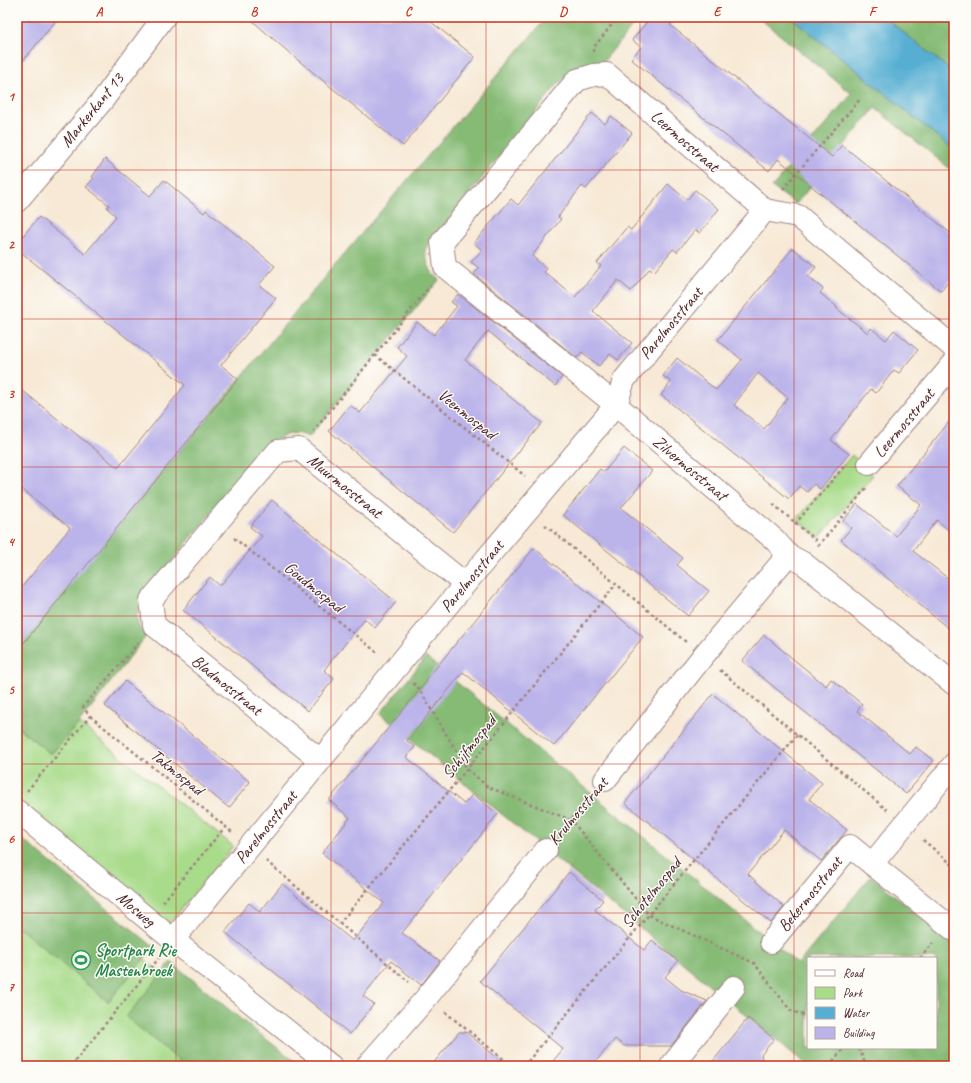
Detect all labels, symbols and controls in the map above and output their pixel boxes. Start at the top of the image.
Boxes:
text: A [96,4,104,20]
text: B [251,4,259,20]
text: C [405,4,413,20]
text: D [559,4,568,20]
text: E [714,4,723,20]
text: F [869,4,878,20]
street label: Markerkant 13 [56,68,129,151]
text: 1 [8,89,16,105]
street label: Leermosstraat [646,106,725,178]
text: 2 [8,237,15,253]
street label: Parelmosstraat [635,281,709,363]
street label: Leermosstraat [869,382,941,462]
street label: Veenmospad [433,384,503,446]
text: 3 [8,386,15,402]
street label: Zilvermosstraat [648,431,733,507]
street label: Muurmosstraat [303,449,389,524]
text: 4 [8,534,16,550]
street label: Parelmosstraat [436,534,510,616]
street label: Goudmospad [280,557,350,619]
street label: Bladmosstraat [187,650,268,721]
text: 5 [8,682,15,698]
street label: Schijfmospad [437,708,503,783]
street label: Takmospad [146,744,210,802]
street label: Krulmosstraat [543,771,614,849]
street label: Parelmosstraat [230,784,303,868]
text: 6 [8,831,15,847]
street label: Bekermosstraat [773,850,848,936]
street label: Schotelmospad [616,851,688,932]
street label: Mosweg [112,887,160,932]
place label: Sportpark Rie Mastenbroek [95,940,178,981]
sports icon: Sportpark Rie Mastenbroek [70,949,92,971]
legend [807,957,937,1049]
text: Road [843,965,865,981]
text: 7 [8,979,15,995]
text: Park [843,985,864,1001]
text: Water [843,1005,871,1021]
text: Building [843,1025,875,1041]

